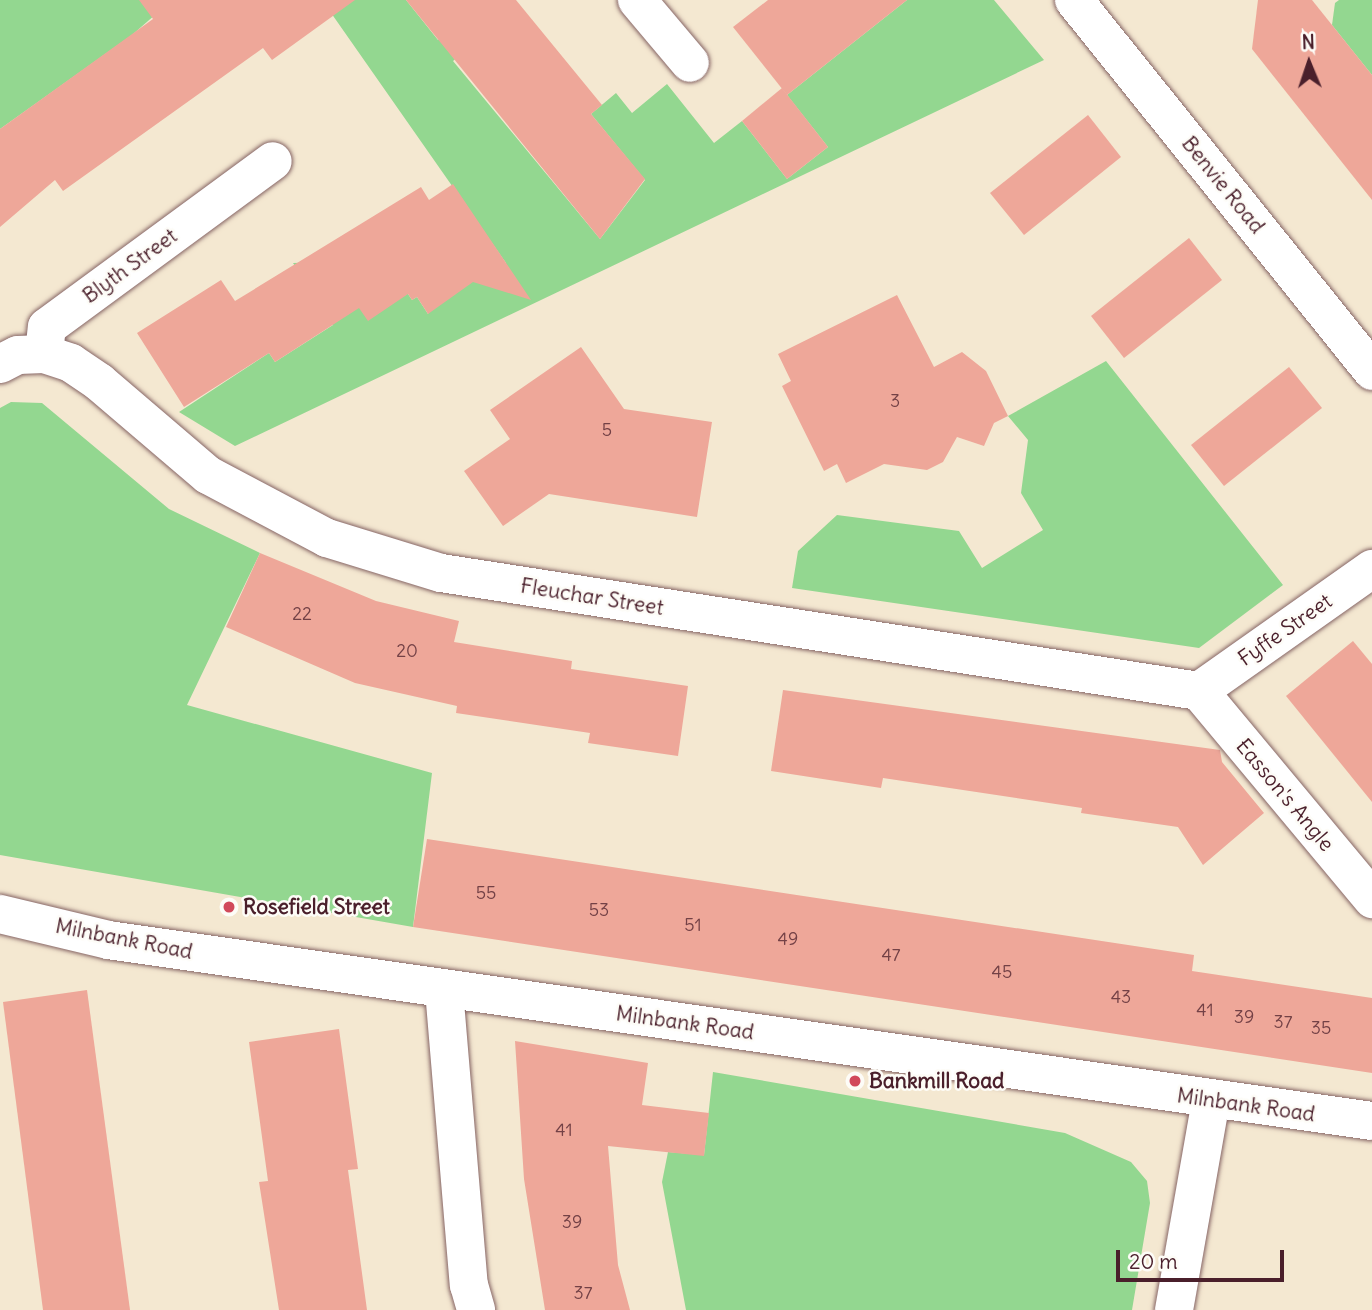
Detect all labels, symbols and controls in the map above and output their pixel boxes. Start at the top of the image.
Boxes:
north arrow [1274,28,1344,98]
text: N [1301,30,1315,54]
street label: Benvie Road [1176,131,1270,239]
street label: Blyth Street [78,223,182,309]
house number: 3 [890,390,900,412]
house number: 5 [602,419,612,441]
street label: Fleuchar Street [519,573,665,621]
street label: Fyffe Street [1233,589,1337,671]
house number: 22 [292,603,312,625]
house number: 20 [396,640,418,662]
street label: Easson's Angle [1231,734,1339,856]
house number: 55 [476,882,496,904]
place label: Rosefield Street [243,894,390,920]
marker: Rosefield Street [221,899,237,915]
house number: 53 [589,899,609,921]
street label: Milnbank Road [53,913,195,965]
house number: 51 [684,914,702,936]
house number: 49 [778,928,798,950]
house number: 47 [881,944,901,966]
house number: 45 [992,961,1012,983]
house number: 43 [1111,986,1131,1008]
house number: 41 [1196,999,1214,1021]
street label: Milnbank Road [614,1001,756,1045]
house number: 39 [1234,1006,1254,1028]
house number: 37 [1273,1011,1293,1033]
house number: 35 [1311,1017,1331,1039]
place label: Bankmill Road [869,1068,1004,1094]
marker: Bankmill Road [847,1073,863,1089]
street label: Milnbank Road [1175,1083,1317,1127]
house number: 41 [555,1119,573,1141]
house number: 39 [562,1211,582,1233]
scale bar [1120,1236,1288,1280]
text: 20 m [1129,1248,1178,1275]
house number: 37 [573,1282,593,1304]

